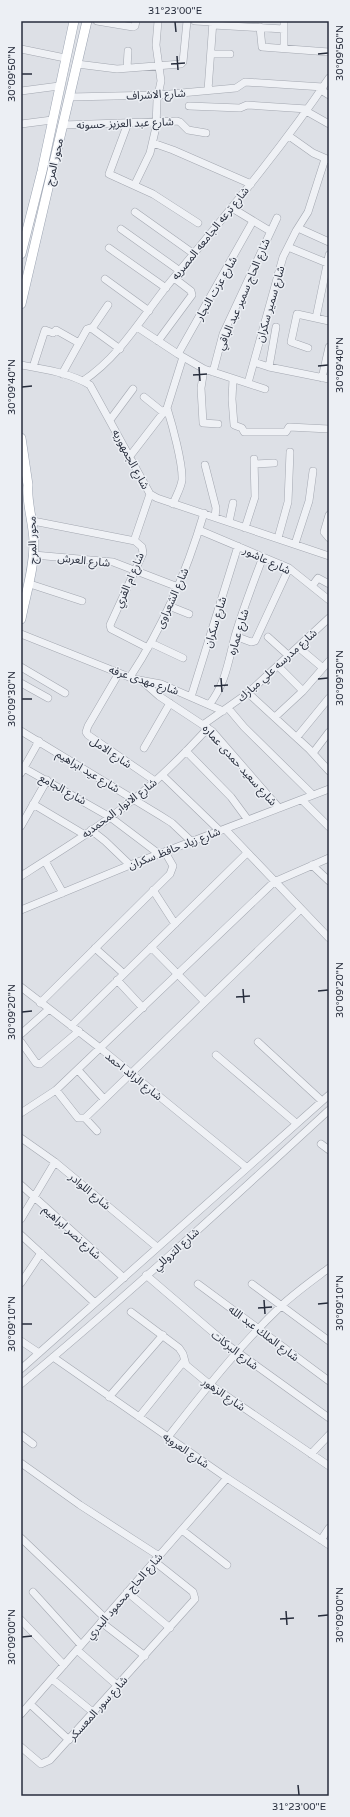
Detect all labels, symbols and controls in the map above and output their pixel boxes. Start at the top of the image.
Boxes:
text: 31°23'00"E [148,5,202,17]
text: 30°09'50"N [334,25,346,81]
text: 30°09'50"N [6,46,18,102]
street label: شارع الاشراف [126,86,186,104]
street label: شارع عبد العزيز حسونه [76,115,174,133]
street label: محور المرج [43,137,67,187]
street label: شارع ترعه الجامعه المصريه [169,184,253,283]
street label: شارع الحاج سمير عبد الباقي [214,236,275,353]
street label: شارع عزت النجار [192,254,241,324]
street label: شارع سمير سكران [253,264,289,344]
text: 30°09'40"N [334,337,346,393]
text: 30°09'40"N [6,359,18,415]
street label: شارع الجمهوريه [108,427,152,492]
street label: محور المرج [26,516,40,564]
street label: شارع عاشور [240,543,293,578]
street label: شارع ام القري [112,550,149,611]
street label: شارع العرش [57,551,111,571]
street label: شارع الشعراوى [153,566,193,631]
street label: شارع سكران [202,595,230,650]
street label: شارع عماره [225,607,253,657]
street label: شارع مدرسه علي مبارك [235,626,322,706]
text: 30°09'30"N [334,650,346,706]
street label: شارع مهدى عرفه [107,663,181,699]
text: 30°09'30"N [6,671,18,727]
street label: شارع سعيد حمدى عماره [199,722,280,809]
street label: شارع الامل [87,734,134,772]
street label: شارع عيد ابراهيم [53,747,122,797]
street label: شارع الجامع [37,771,89,809]
street label: شارع الانوار المحمديه [79,776,160,842]
street label: شارع زياد حافظ سكران [126,825,223,873]
text: 30°09'20"N [334,962,346,1018]
text: 30°09'20"N [6,984,18,1040]
street label: شارع الرائد احمد [102,1049,165,1104]
street label: شارع اللوادر [65,1170,113,1213]
street label: شارع نصر ابراهيم [39,1203,104,1264]
street label: شارع التروللي [151,1225,204,1275]
text: 30°09'10"N [334,1275,346,1331]
text: 30°09'10"N [6,1296,18,1352]
street label: شارع الملك عبد الله [225,1303,302,1365]
street label: شارع البركات [208,1328,261,1374]
street label: شارع الزهور [198,1374,248,1415]
street label: شارع العروبه [160,1430,211,1472]
street label: شارع الحاج محمود البدري [83,1550,167,1644]
text: 30°09'00"N [334,1587,346,1643]
text: 30°09'00"N [6,1609,18,1665]
street label: شارع سور المعسكر [65,1673,132,1745]
text: 31°23'00"E [272,1801,326,1813]

